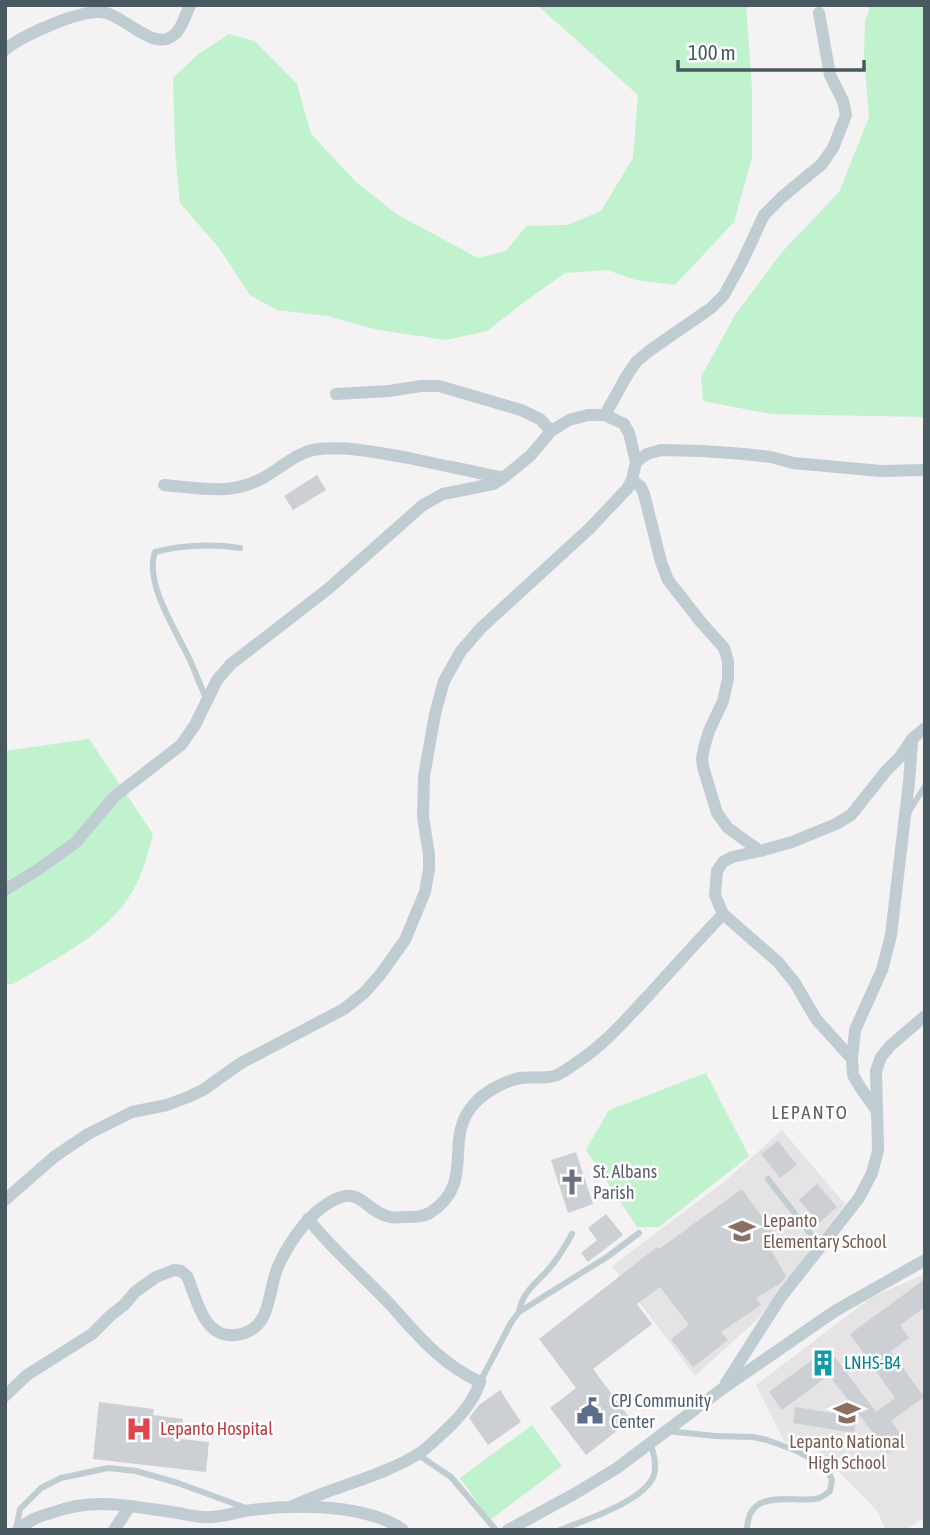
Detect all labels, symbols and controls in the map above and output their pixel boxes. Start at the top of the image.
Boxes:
scale bar [678,28,864,72]
text: 100 m [688,40,736,64]
district label: LEPANTO [771,1101,849,1123]
place label: St. Albans Parish [593,1161,657,1203]
church icon: St. Albans Parish [557,1167,587,1197]
place label: Lepanto Elementary School [763,1210,887,1252]
school or university icon: Lepanto Elementary School [727,1216,757,1246]
building icon: LNHS-B4 [808,1348,838,1378]
place label: LNHS-B4 [844,1352,901,1373]
place label: CPJ Community Center [611,1390,711,1432]
public building icon: CPJ Community Center [575,1396,605,1426]
school or university icon: Lepanto National High School [832,1398,862,1428]
hospital icon: Lepanto Hospital [124,1414,154,1444]
place label: Lepanto Hospital [160,1418,273,1439]
place label: Lepanto National High School [789,1431,905,1473]

